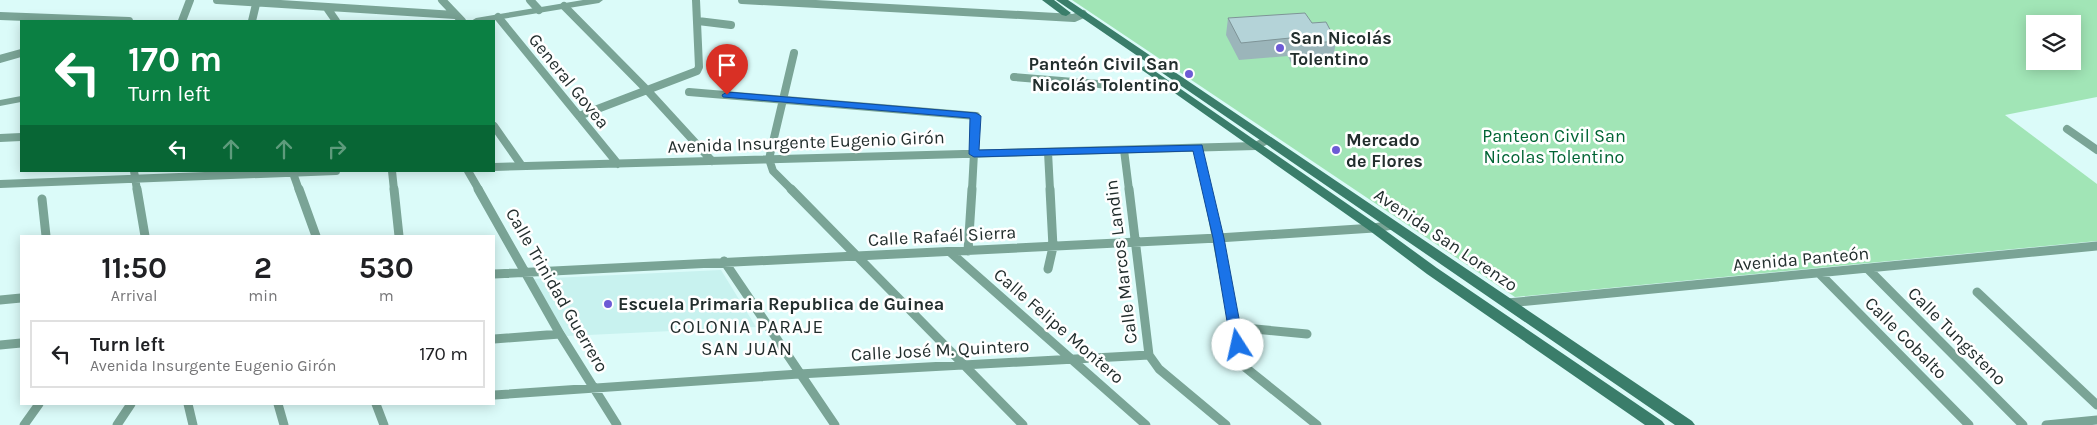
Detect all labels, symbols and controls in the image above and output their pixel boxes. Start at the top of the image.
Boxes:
map controls [2026,15,2081,70]
button: layers [2026,15,2081,70]
place label: San Nicolás Tolentino [1290,27,1392,70]
street label: General Govea [524,29,614,133]
text: 170 m [128,39,222,80]
icon: left [45,40,110,105]
marker: San Nicolás Tolentino [1274,42,1286,54]
pin [706,44,748,95]
icon: arrive [713,51,741,79]
place label: Panteón Civil San Nicolás Tolentino [1028,53,1179,96]
marker: Panteón Civil San Nicolás Tolentino [1183,68,1195,80]
text: Turn left [128,81,211,107]
park label: Panteon Civil San Nicolas Tolentino [1482,125,1626,168]
street label: Avenida Insurgente Eugenio Girón [667,126,945,158]
place label: Mercado de Flores [1346,129,1423,172]
icon: left [164,135,192,163]
icon: ahead [217,135,245,163]
icon: ahead [270,135,298,163]
icon: right [323,135,351,163]
marker: Mercado de Flores [1330,144,1342,156]
street label: Calle Marcos Landin [1100,179,1142,345]
street label: Avenida San Lorenzo [1370,184,1522,296]
street label: Calle Trinidad Guerrero [501,204,613,376]
street label: Calle Rafaél Sierra [867,221,1017,251]
street label: Avenida Panteón [1732,242,1870,276]
text: 11:50 [101,250,167,286]
text: 2 [254,250,272,286]
text: 530 [359,250,414,286]
street label: Calle Felipe Montero [989,263,1129,389]
street label: Calle Tungsteno [1903,282,2011,390]
text: Arrival [111,286,158,305]
text: min [248,286,278,305]
text: m [379,286,394,305]
street label: Calle Cobalto [1860,292,1952,384]
place label: Escuela Primaria Republica de Guinea [618,293,944,315]
marker: Escuela Primaria Republica de Guinea [602,298,614,310]
district label: COLONIA PARAJE SAN JUAN [670,316,824,360]
position arrow [1211,318,1263,370]
text: Turn left [90,334,165,356]
street label: Calle José M. Quintero [850,334,1030,366]
icon: left [47,340,75,368]
text: 170 m [419,343,468,365]
text: Avenida Insurgente Eugenio Girón [90,356,336,375]

